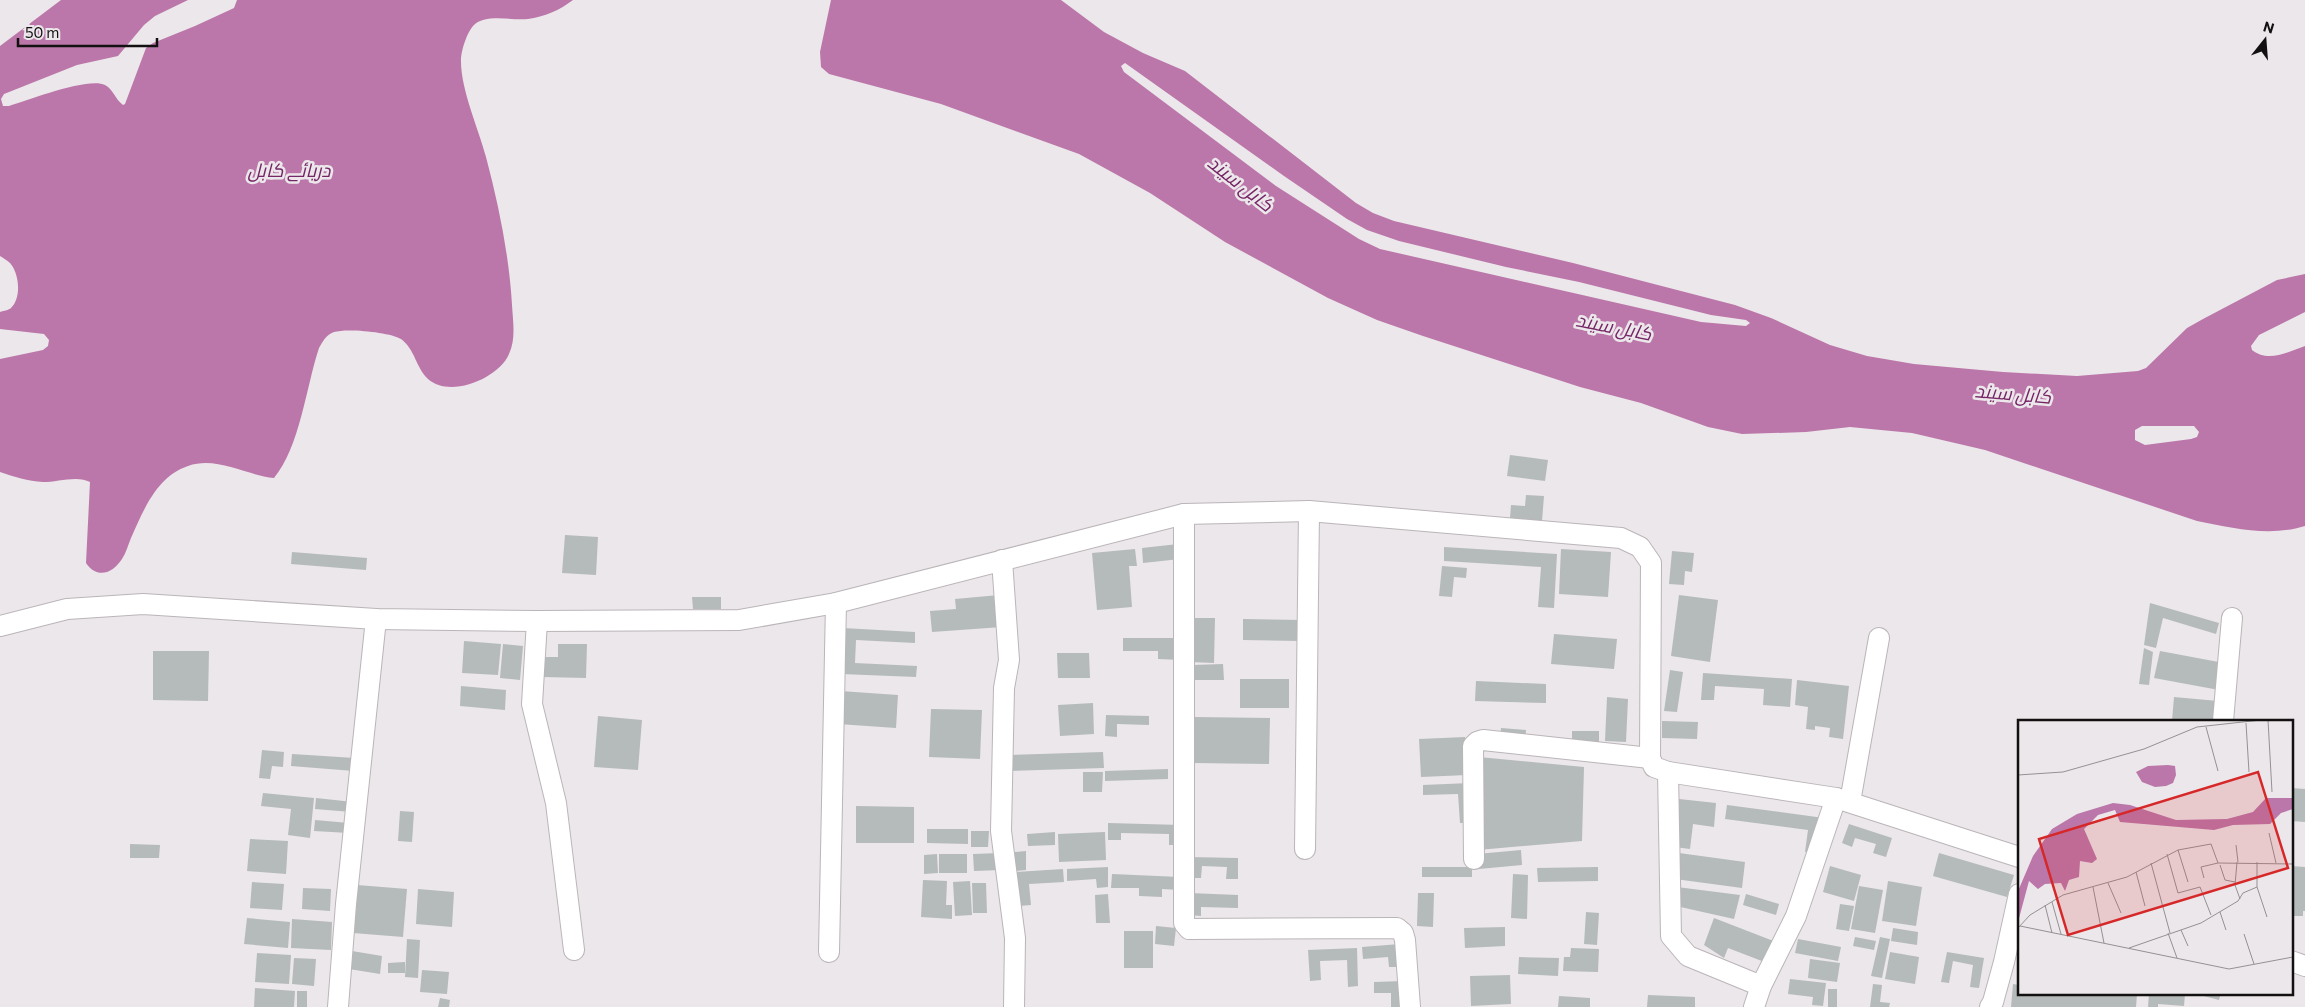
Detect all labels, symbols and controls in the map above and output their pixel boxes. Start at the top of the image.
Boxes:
scale bar [18,15,156,47]
north arrow [2240,15,2290,65]
text: N [2261,17,2276,37]
text: 50 m [25,23,59,41]
water label: کابل سيند [1203,150,1278,216]
water label: دریائے کابل [248,158,331,182]
water label: کابل سيند [1574,307,1654,346]
water label: کابل سيند [1974,378,2052,409]
inset map [2018,720,2292,994]

